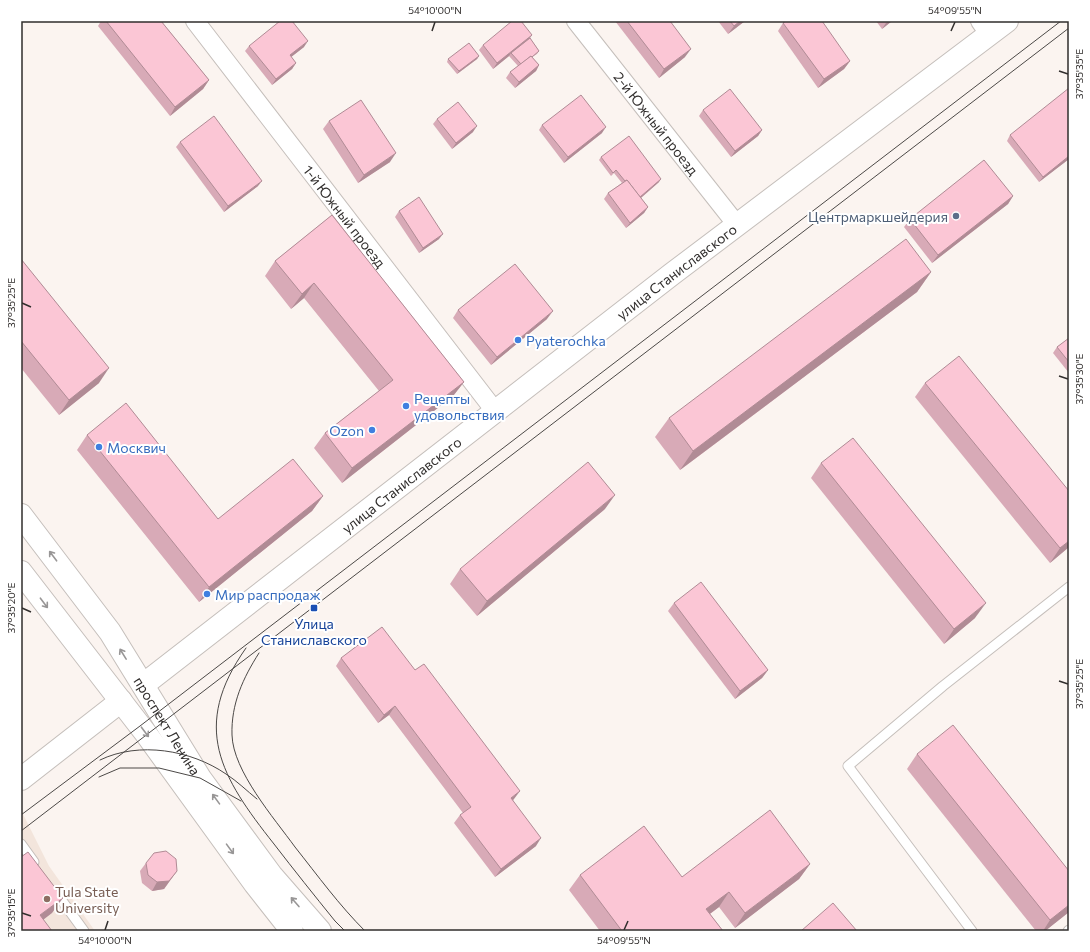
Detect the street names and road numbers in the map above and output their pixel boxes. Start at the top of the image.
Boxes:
street label: 2-й Южный проезд [611,68,702,178]
street label: 1-й Южный проезд [300,161,390,271]
street label: улица Станиславского [613,220,740,323]
street label: улица Станиславского [338,433,464,536]
street label: проспект Ленина [131,673,205,778]

